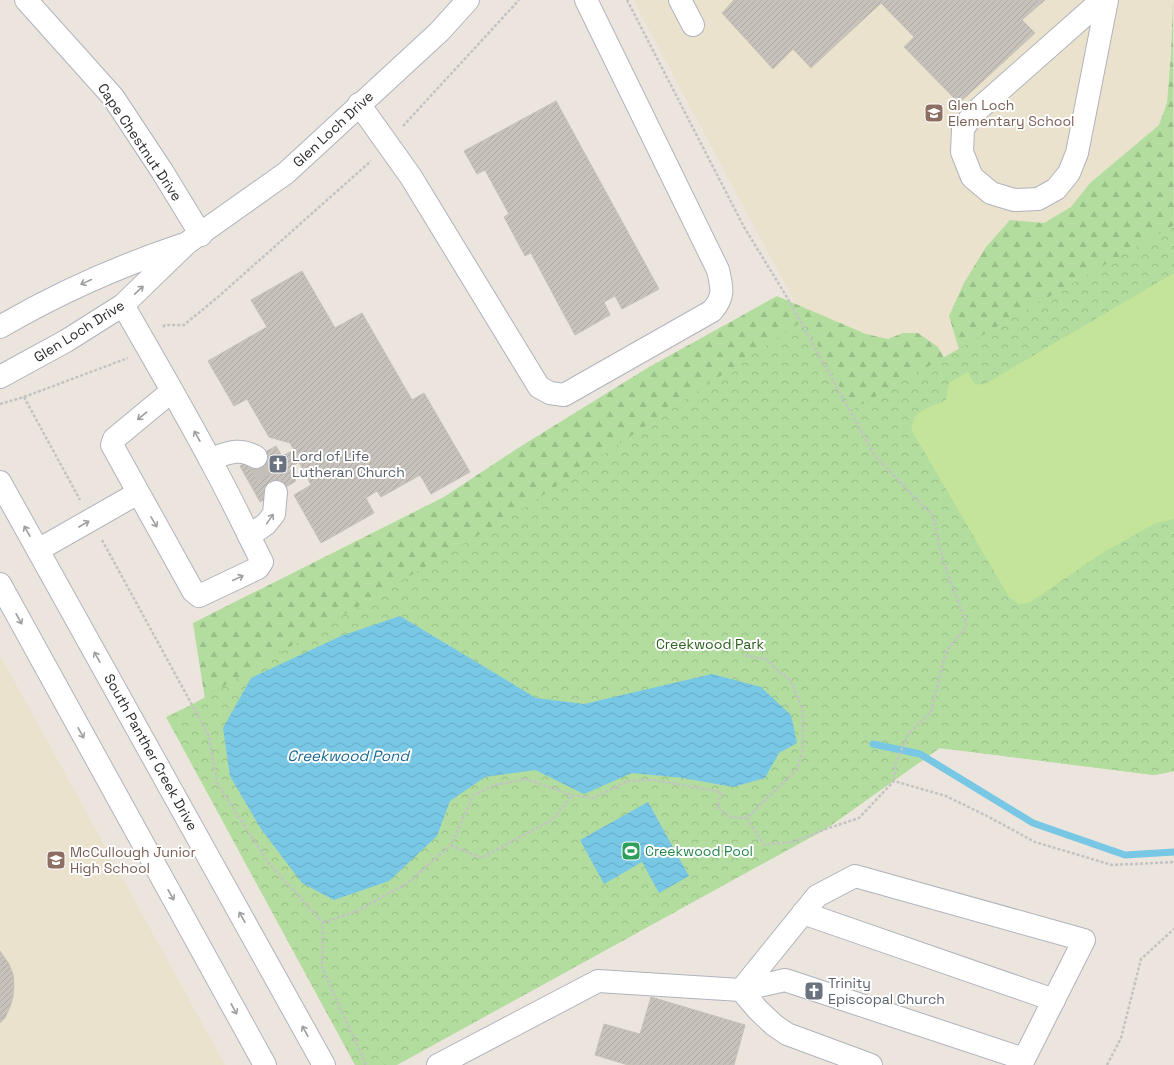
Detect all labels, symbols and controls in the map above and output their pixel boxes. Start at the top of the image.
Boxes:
street label: Cape Chestnut Drive [94,80,186,204]
street label: Glen Loch Drive [289,87,377,171]
place label: Glen Loch Elementary School [948,96,1074,130]
school or university icon: Glen Loch Elementary School [923,102,945,124]
one-way arrow [80,279,92,286]
one-way arrow [134,285,144,295]
street label: Glen Loch Drive [30,296,128,366]
one-way arrow [136,411,147,420]
one-way arrow [193,430,201,442]
place label: Lord of Life Lutheran Church [292,447,405,481]
church icon: Lord of Life Lutheran Church [267,453,289,475]
one-way arrow [266,513,274,524]
one-way arrow [150,515,158,527]
one-way arrow [78,519,90,527]
one-way arrow [23,525,31,537]
one-way arrow [231,574,243,581]
one-way arrow [15,613,23,625]
park label: Creekwood Park [656,635,765,653]
one-way arrow [93,651,101,663]
street label: South Panther Creek Drive [100,670,202,834]
one-way arrow [78,727,85,739]
water label: Creekwood Pond [287,746,411,765]
sports icon: Creekwood Pool [620,840,642,862]
place label: Creekwood Pool [645,842,753,860]
place label: McCullough Junior High School [70,843,196,877]
school or university icon: McCullough Junior High School [45,849,67,871]
one-way arrow [168,889,176,901]
one-way arrow [238,911,246,923]
place label: Trinity Episcopal Church [828,974,945,1008]
church icon: Trinity Episcopal Church [803,980,825,1002]
one-way arrow [231,1003,239,1015]
one-way arrow [301,1025,309,1037]

